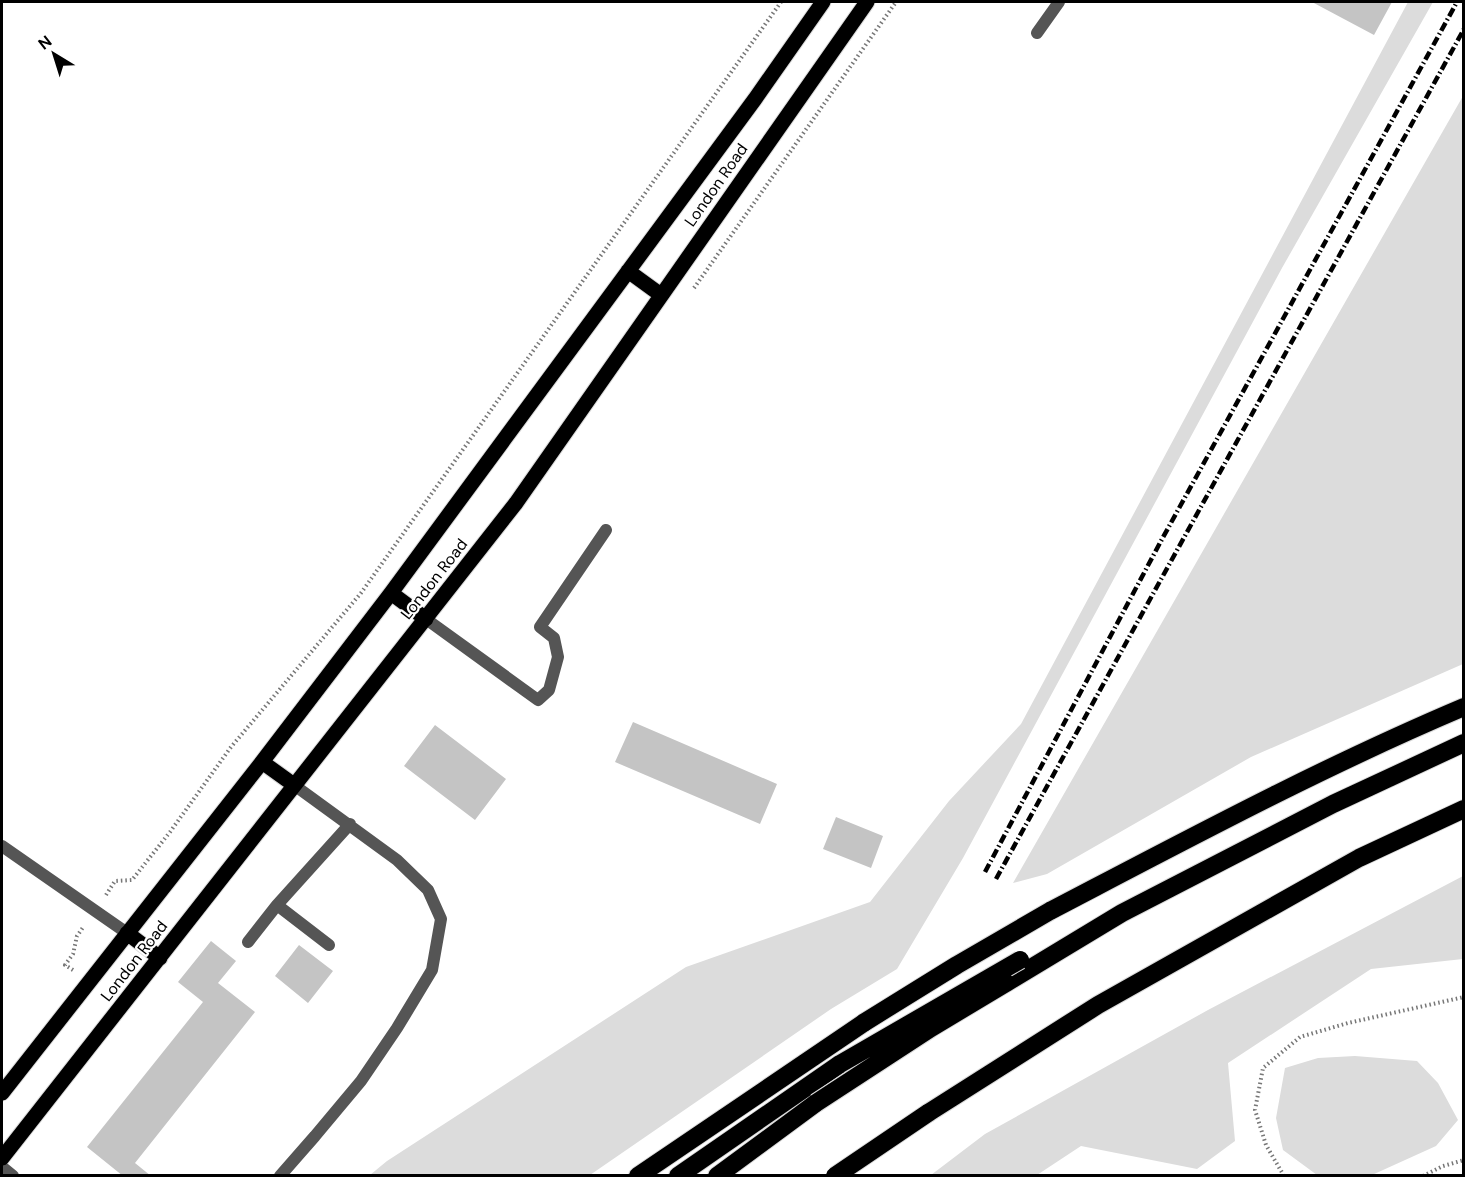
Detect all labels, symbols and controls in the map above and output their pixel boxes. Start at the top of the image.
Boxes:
north arrow [24,24,84,84]
text: N [34,31,56,54]
street label: London Road [680,139,752,231]
street label: London Road [396,534,472,624]
street label: London Road [96,916,172,1006]

